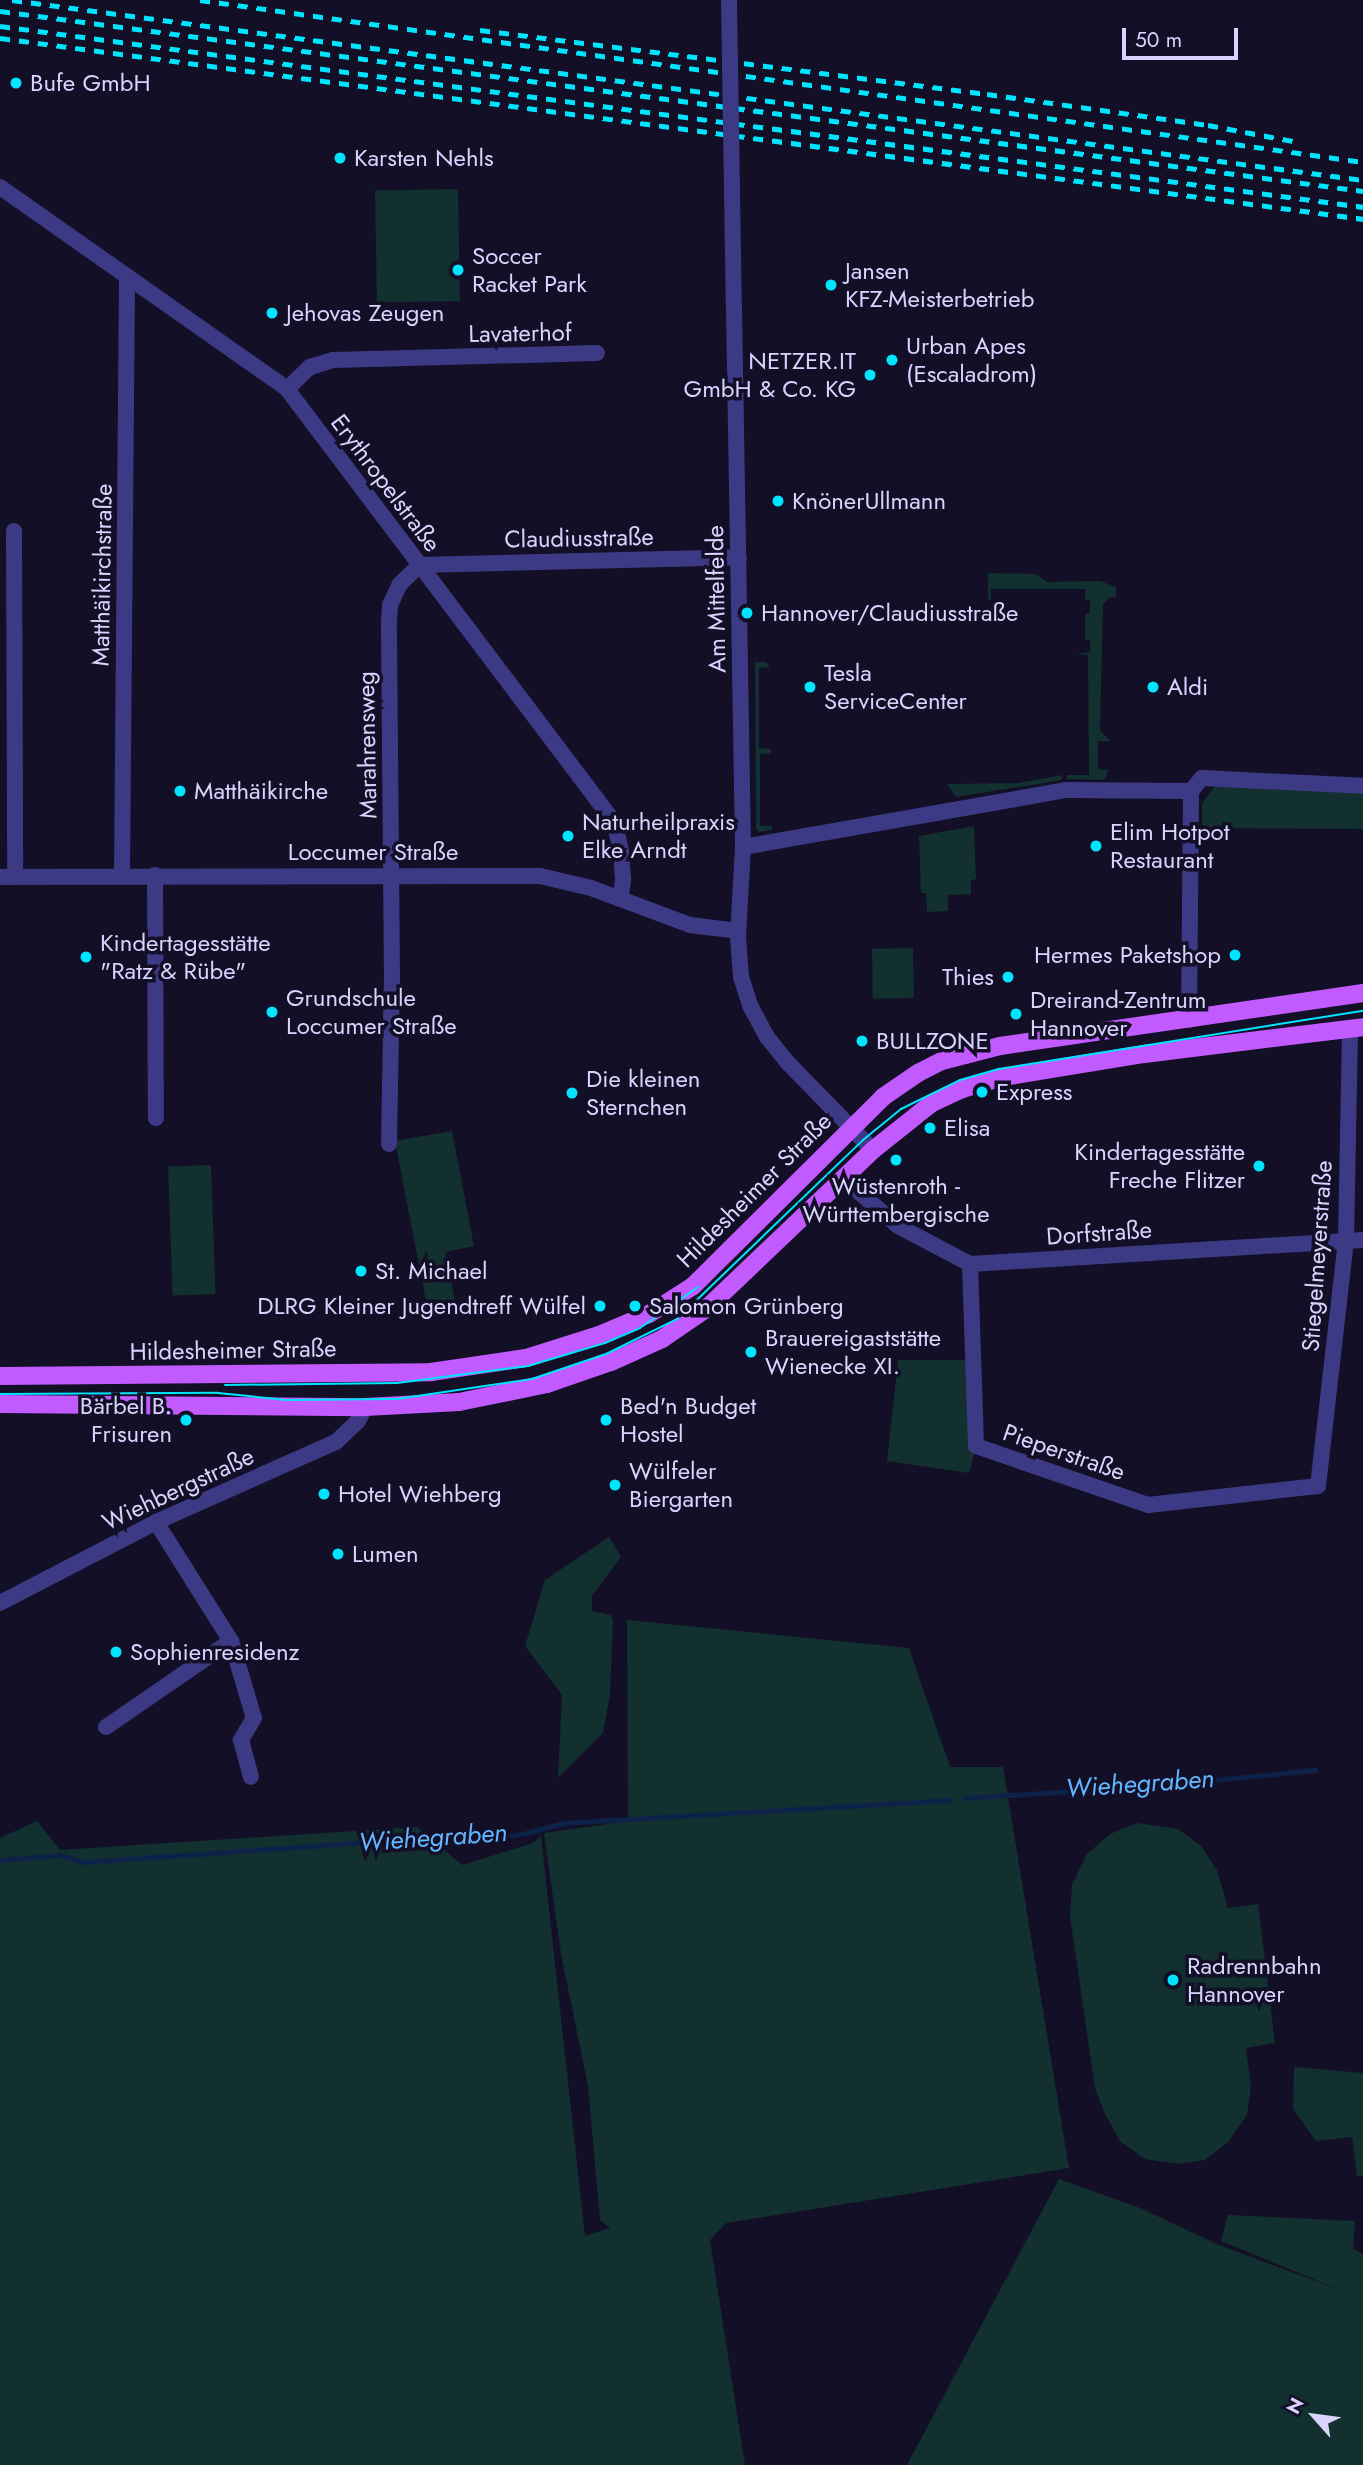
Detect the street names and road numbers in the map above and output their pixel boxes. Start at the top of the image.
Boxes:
street label: Lavaterhof [468,318,572,348]
street label: Erythropelstraße [325,409,447,557]
street label: Matthäikirchstraße [86,483,118,667]
street label: Claudiusstraße [504,522,654,554]
street label: Am Mittelfelde [700,525,732,673]
street label: Marahrensweg [351,671,383,819]
street label: Loccumer Straße [288,838,458,866]
street label: Hildesheimer Straße [671,1107,837,1273]
street label: Stiegelmeyerstraße [1296,1159,1338,1353]
street label: Dorfstraße [1045,1215,1153,1251]
street label: Hildesheimer Straße [129,1334,337,1366]
street label: Pieperstraße [999,1418,1129,1486]
street label: Wiehbergstraße [98,1441,258,1537]

